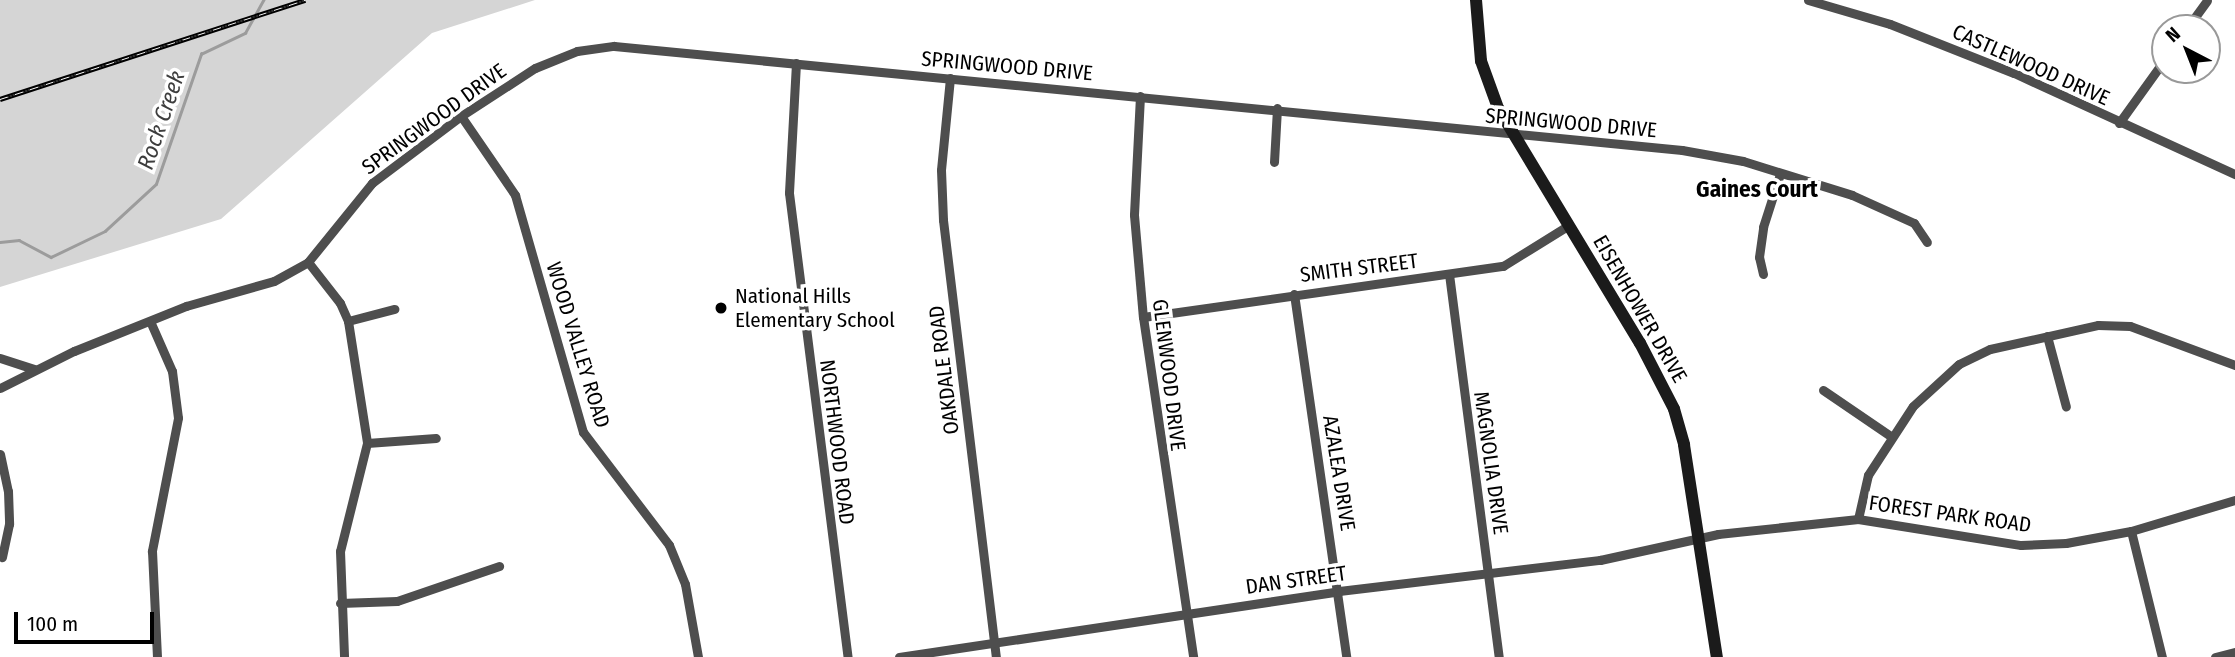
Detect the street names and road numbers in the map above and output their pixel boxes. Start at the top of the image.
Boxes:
street label: CASTLEWOOD DRIVE [1948,19,2114,111]
street label: SPRINGWOOD DRIVE [920,46,1094,86]
street label: SPRINGWOOD DRIVE [357,58,511,180]
street label: SPRINGWOOD DRIVE [1484,103,1658,143]
street label: EISENHOWER DRIVE [1588,231,1692,387]
street label: SMITH STREET [1299,248,1419,288]
street label: WOOD VALLEY ROAD [541,259,615,431]
street label: GLENWOOD DRIVE [1147,298,1191,452]
street label: OAKDALE ROAD [924,304,964,436]
street label: NORTHWOOD ROAD [814,358,860,526]
street label: MAGNOLIA DRIVE [1468,390,1514,536]
street label: AZALEA DRIVE [1317,413,1361,533]
street label: FOREST PARK ROAD [1867,490,2033,538]
street label: DAN STREET [1244,560,1348,600]

